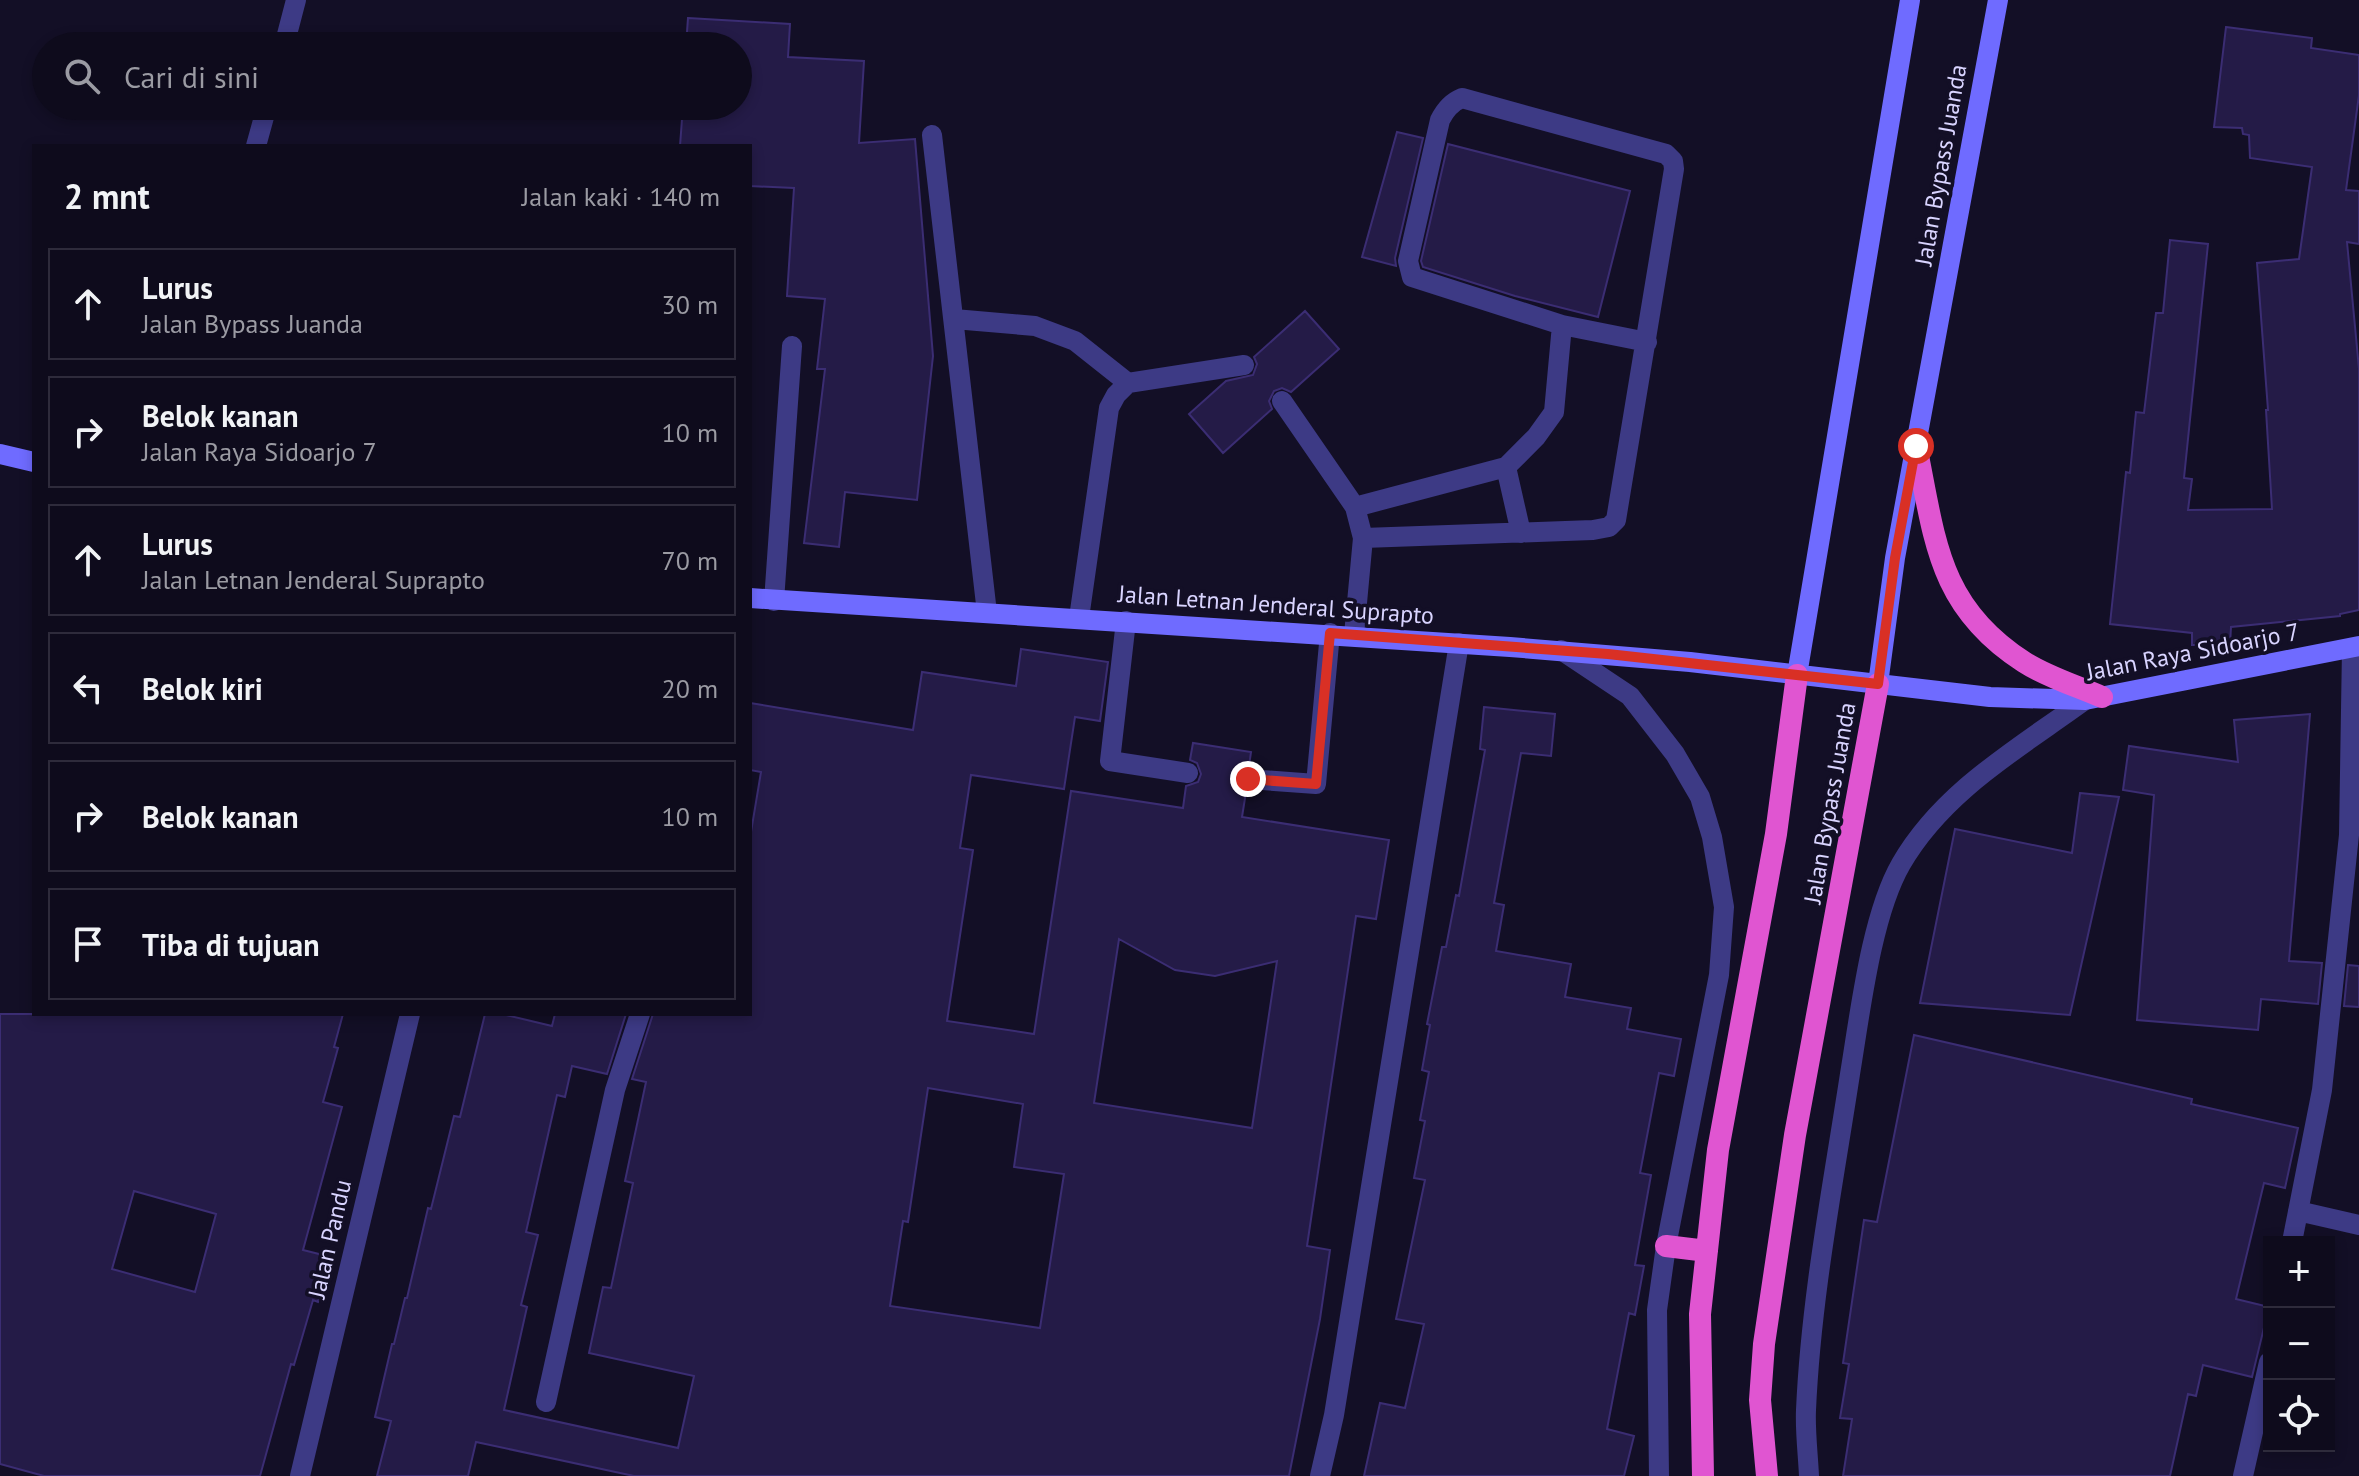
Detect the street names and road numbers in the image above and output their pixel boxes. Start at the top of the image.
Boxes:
street label: Jalan Bypass Juanda [1907,62,1973,269]
street label: Jalan Letnan Jenderal Suprapto [1116,578,1435,631]
street label: Jalan Raya Sidoarjo 7 [2083,616,2302,688]
street label: Jalan Bypass Juanda [1796,700,1862,907]
street label: Jalan Pandu [301,1177,358,1302]

